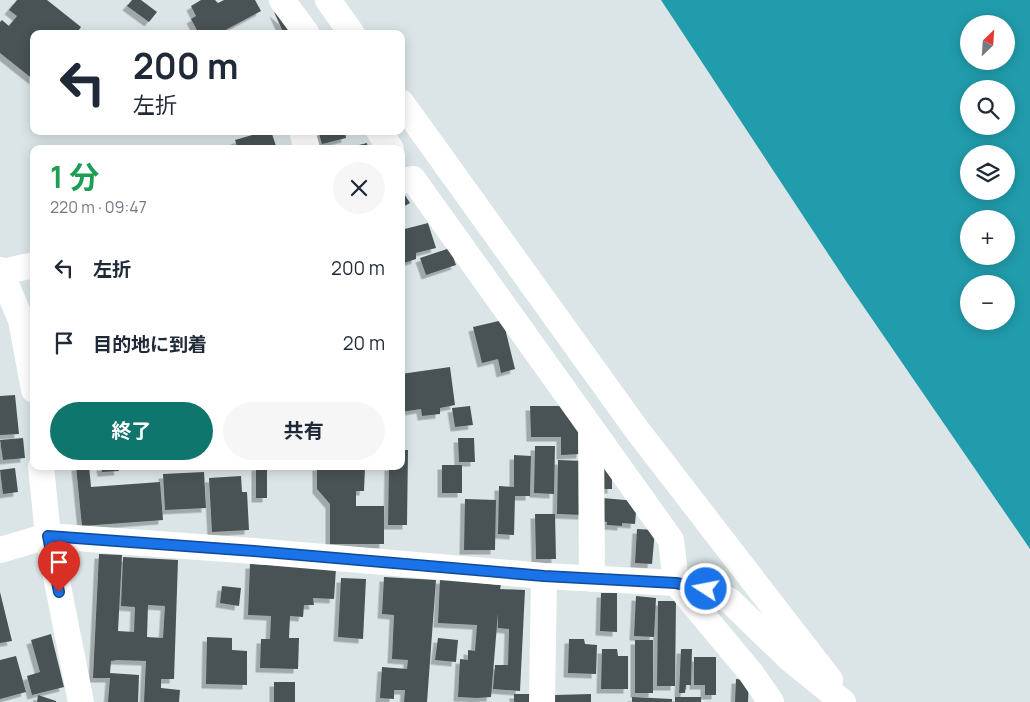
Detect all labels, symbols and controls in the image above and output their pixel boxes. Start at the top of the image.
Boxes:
north arrow [960,15,1015,70]
map controls [960,15,1015,330]
text: 200 m [133,42,238,90]
icon: left [50,50,115,115]
button: search [960,80,1015,135]
text: 左折 [133,90,177,120]
button: layers [960,145,1015,200]
text: 1 分 [50,156,99,197]
button: close [333,162,385,214]
text: 220 m · 09:47 [50,196,147,218]
button: + [960,210,1015,265]
icon: left [50,254,78,282]
text: 200 m [331,255,385,281]
text: 左折 [93,256,131,282]
button: − [960,275,1015,330]
icon: arrive [50,329,78,357]
text: 20 m [343,330,385,356]
text: 目的地に到着 [93,331,207,357]
button: 終了 [50,402,213,460]
button: 共有 [223,402,385,460]
pin [38,541,80,592]
icon: arrive [45,548,73,576]
position arrow [679,562,731,614]

